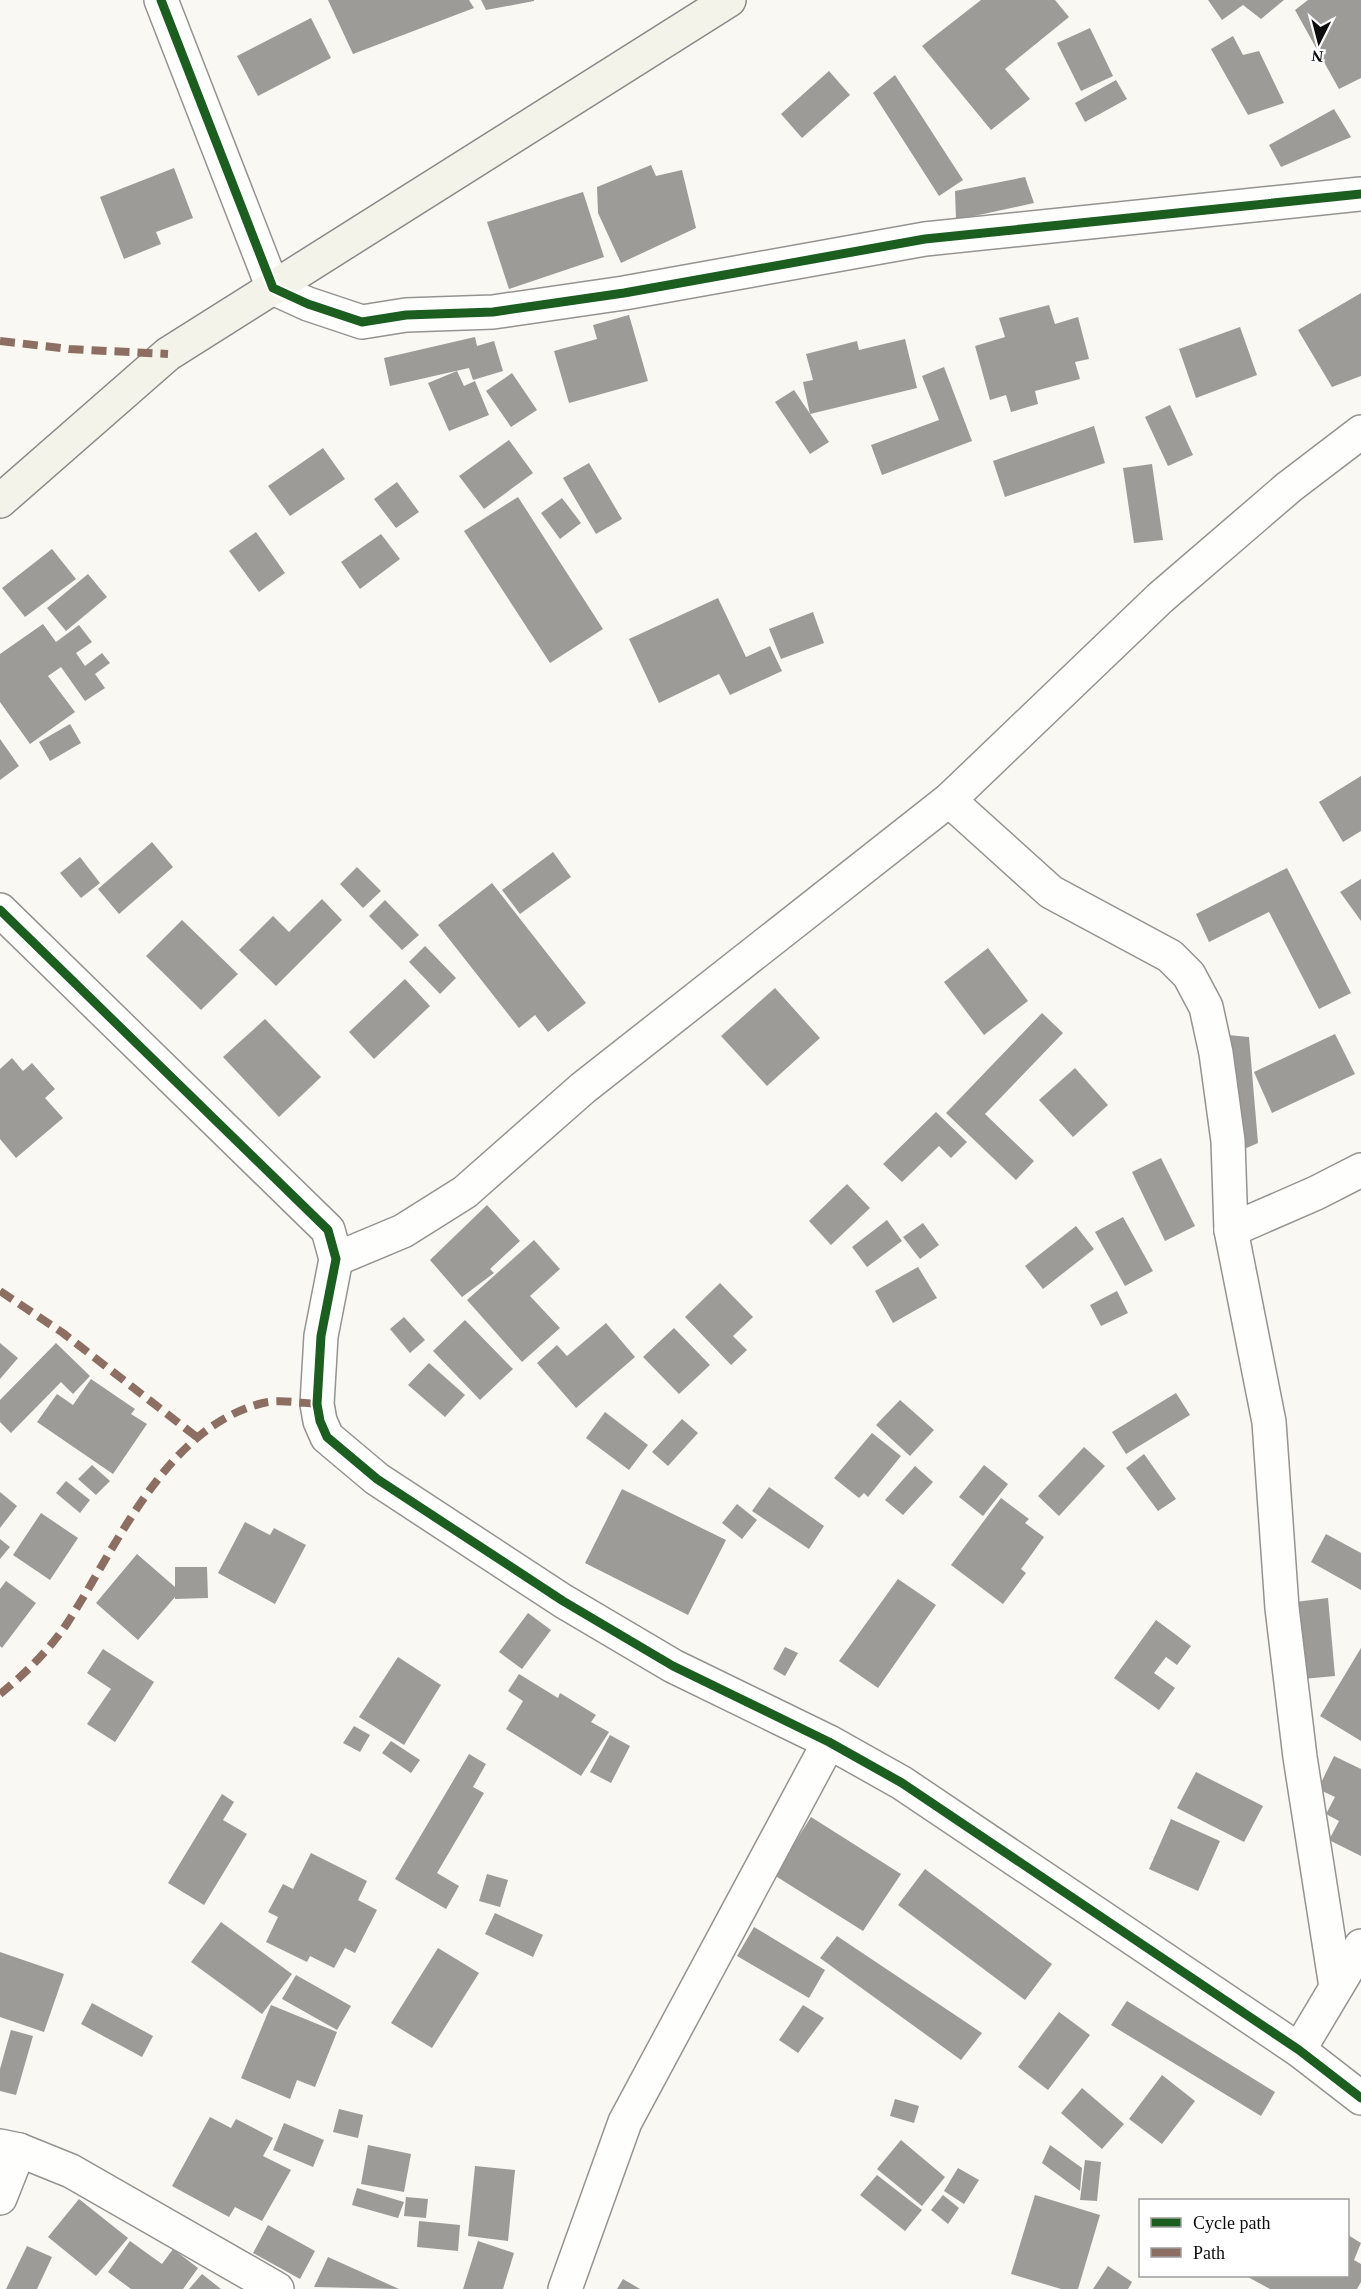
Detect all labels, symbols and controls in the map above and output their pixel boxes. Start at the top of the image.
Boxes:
north arrow [1289,12,1349,72]
text: N [1310,47,1324,65]
legend [1139,2199,1349,2277]
text: Cycle path [1193,2213,1270,2233]
text: Path [1193,2243,1225,2263]

